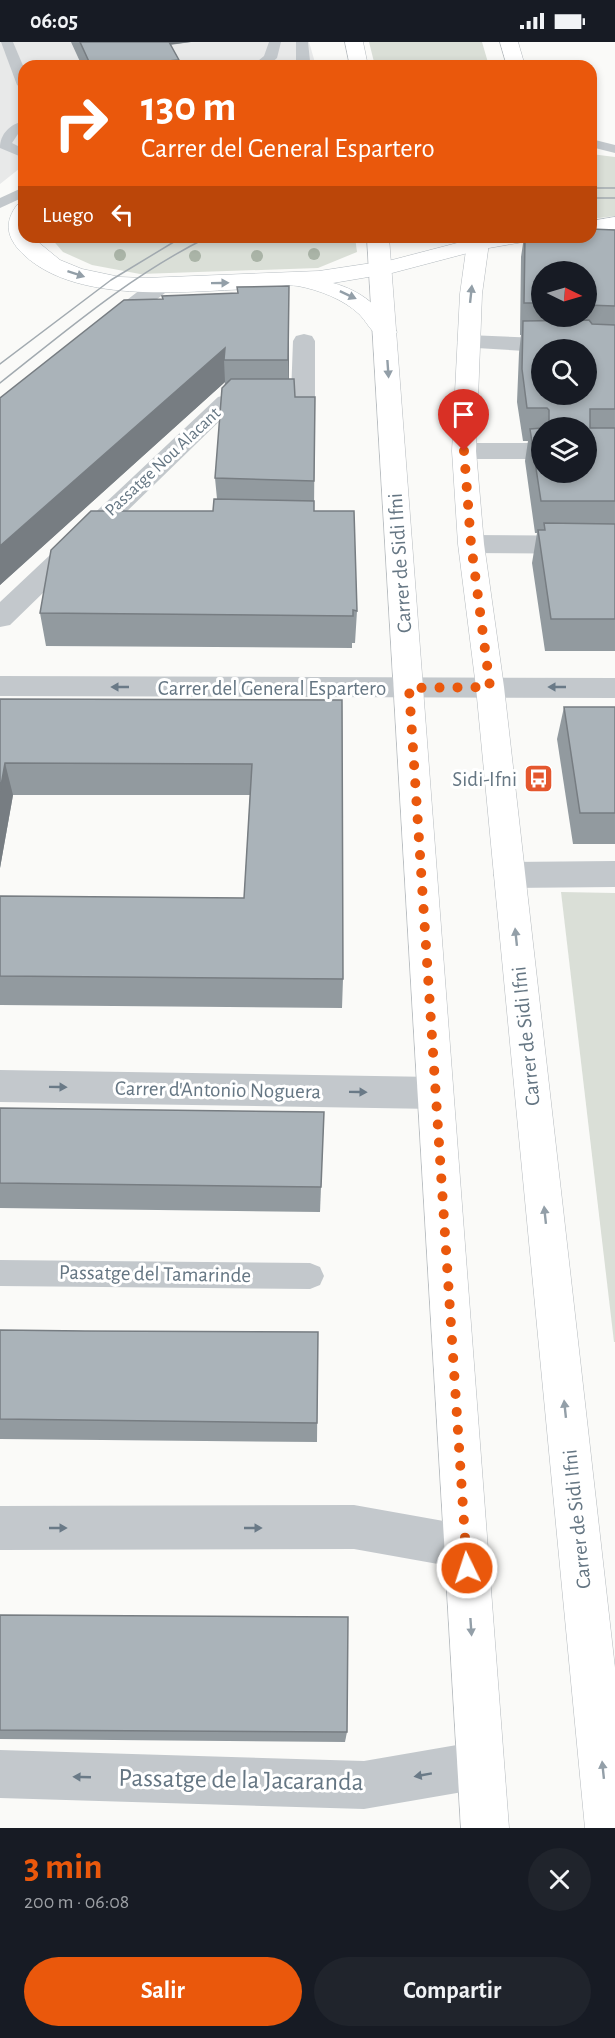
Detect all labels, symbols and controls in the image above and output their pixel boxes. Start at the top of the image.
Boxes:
text: 06:05 [30,10,78,32]
icon: right [42,84,120,162]
text: 130 m [141,86,236,128]
text: Carrer del General Espartero [141,135,435,162]
icon: left [106,198,139,231]
text: Luego [42,204,94,226]
north arrow [531,261,597,327]
map controls [531,261,597,483]
one-way arrow [67,270,85,279]
one-way arrow [210,278,229,288]
one-way arrow [466,284,476,303]
one-way arrow [340,291,357,300]
button: search [531,339,597,405]
one-way arrow [384,359,393,378]
pin [438,389,489,451]
icon: arrive [447,398,480,431]
street label: Passatge Nou Alacant [102,404,224,520]
button: layers [531,417,597,483]
street label: Carrer de Sidi Ifni [385,492,415,634]
street label: Carrer del General Espartero [158,678,386,699]
one-way arrow [110,682,129,692]
one-way arrow [547,682,566,692]
bus stop icon: Sidi-Ifni [522,763,554,795]
place label: Sidi-Ifni [452,769,517,790]
one-way arrow [511,928,521,947]
street label: Carrer de Sidi Ifni [508,965,544,1107]
street label: Carrer d'Antonio Noguera [115,1078,322,1102]
one-way arrow [49,1082,68,1092]
one-way arrow [349,1087,368,1097]
one-way arrow [540,1205,550,1224]
street label: Passatge del Tamarinde [59,1262,251,1286]
one-way arrow [561,1399,570,1418]
street label: Carrer de Sidi Ifni [559,1448,595,1590]
one-way arrow [49,1523,68,1533]
one-way arrow [244,1523,263,1532]
position arrow [435,1536,499,1600]
one-way arrow [466,1617,476,1636]
one-way arrow [598,1760,608,1779]
street label: Passatge de la Jacaranda [118,1765,364,1795]
one-way arrow [413,1771,432,1780]
one-way arrow [72,1772,91,1781]
button: close [528,1848,591,1911]
text: 3 min [24,1849,102,1885]
text: 200 m · 06:08 [24,1892,129,1912]
button: Salir [24,1957,302,2026]
button: Compartir [314,1957,591,2026]

